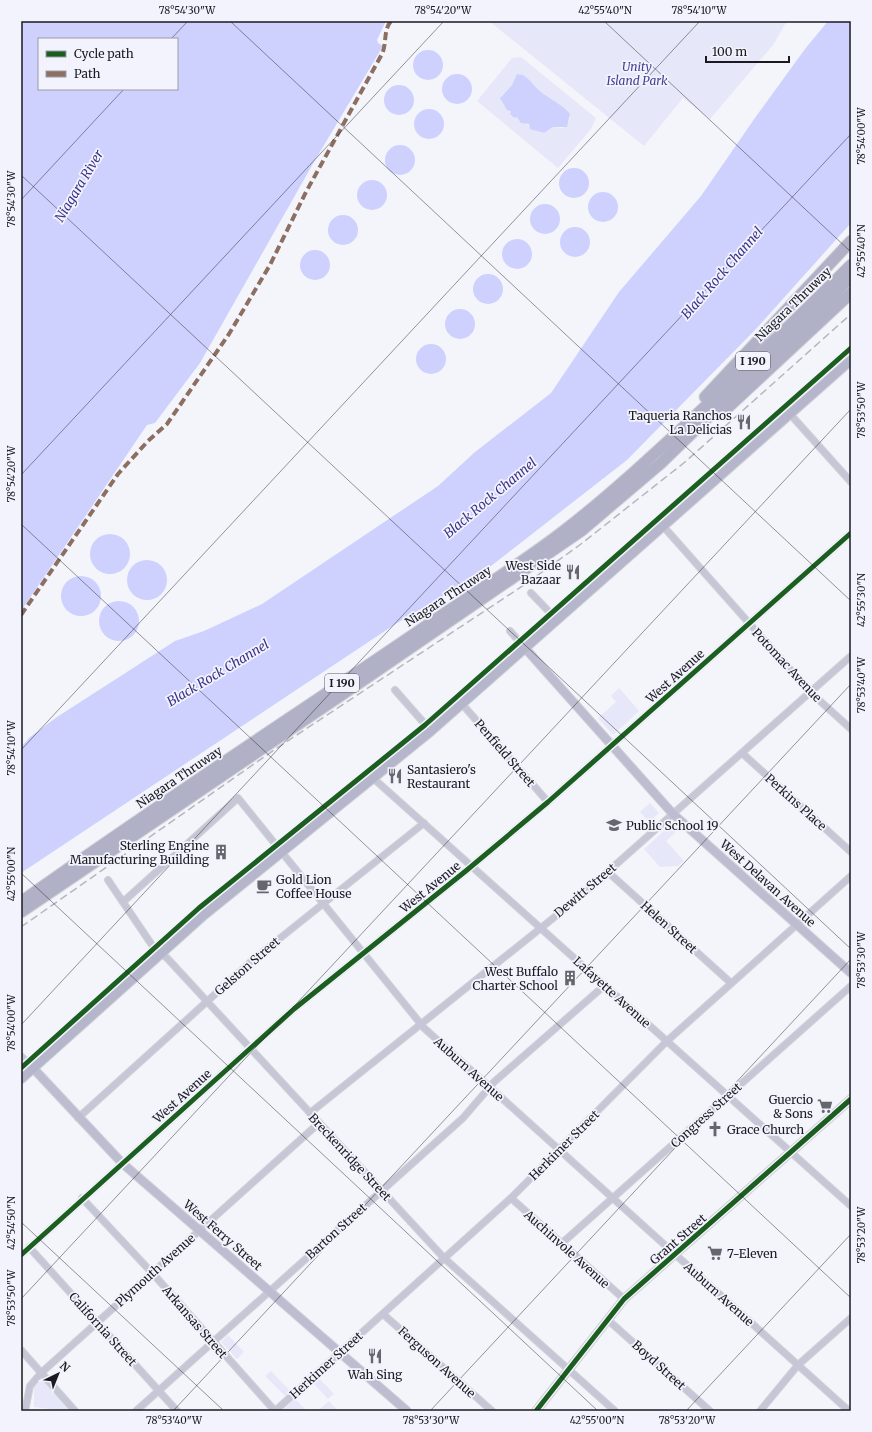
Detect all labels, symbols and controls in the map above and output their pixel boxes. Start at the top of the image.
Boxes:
text: 78°54'30"W [159,4,216,17]
text: 78°54'20"W [415,4,472,17]
text: 42°55'40"N [578,4,632,17]
text: 78°54'10"W [672,4,727,17]
legend [38,38,178,90]
scale bar [706,38,789,64]
text: 100 m [712,44,747,59]
text: Cycle path [74,46,134,61]
park label: Unity Island Park [606,59,668,88]
text: Path [74,66,100,81]
text: 78°54'00"W [855,106,868,165]
water label: Niagara River [51,146,108,225]
text: 78°54'30"W [5,170,18,227]
water label: Black Rock Channel [678,224,767,322]
text: 42°55'40"N [855,224,868,278]
street label: Niagara Thruway [752,264,834,344]
road number: I 190 [736,352,770,370]
text: 78°53'50"W [855,381,868,438]
place label: Taqueria Ranchos La Delicias [629,408,732,437]
restaurant icon: Taqueria Ranchos La Delicias [735,413,753,431]
text: 78°54'20"W [5,445,18,502]
water label: Black Rock Channel [440,454,540,542]
place label: West Side Bazaar [504,558,562,587]
street label: Niagara Thruway [402,562,494,630]
restaurant icon: West Side Bazaar [564,563,582,581]
text: 42°55'30"N [855,573,868,627]
street label: Potomac Avenue [749,625,825,705]
water label: Black Rock Channel [164,636,272,710]
street label: West Avenue [642,646,707,707]
text: 78°53'40"W [855,656,868,713]
road number: I 190 [325,674,359,692]
street label: Penfield Street [472,716,539,790]
text: 78°54'10"W [5,720,18,775]
street label: Niagara Thruway [133,743,225,811]
place label: Santasiero's Restaurant [407,762,476,791]
restaurant icon: Santasiero's Restaurant [386,767,404,785]
street label: Perkins Place [762,771,830,833]
school or university icon: Public School 19 [605,816,623,834]
place label: Public School 19 [626,818,719,833]
street label: West Delavan Avenue [717,836,819,930]
place label: Sterling Engine Manufacturing Building [70,838,210,867]
building icon: Sterling Engine Manufacturing Building [212,843,230,861]
text: 42°55'00"N [5,846,18,901]
street label: West Avenue [396,858,463,917]
street label: Dewitt Street [551,860,619,920]
place label: Gold Lion Coffee House [276,872,351,901]
cafe icon: Gold Lion Coffee House [255,877,273,895]
street label: Helen Street [638,898,701,956]
text: 78°53'30"W [855,931,868,988]
street label: Gelston Street [211,933,283,998]
street label: Lafayette Avenue [570,953,654,1031]
place label: West Buffalo Charter School [472,964,558,993]
building icon: West Buffalo Charter School [561,969,579,987]
text: 78°54'00"W [5,993,18,1052]
street label: Auburn Avenue [430,1033,507,1104]
street label: West Avenue [149,1066,214,1127]
street label: Congress Street [667,1079,745,1151]
place label: Guercio & Sons [769,1092,813,1121]
supermarket icon: Guercio & Sons [816,1097,834,1115]
street label: Herkimer Street [526,1107,602,1183]
street label: Breckenridge Street [306,1110,395,1204]
church icon: Grace Church [706,1120,724,1138]
place label: Grace Church [727,1122,804,1137]
text: 42°54'50"N [5,1196,18,1250]
street label: West Ferry Street [180,1196,266,1274]
street label: Barton Street [302,1200,370,1262]
street label: Auchinvole Avenue [521,1206,613,1291]
text: 78°53'20"W [855,1206,868,1263]
street label: Grant Street [647,1210,709,1268]
street label: Plymouth Avenue [112,1230,198,1310]
supermarket icon: 7-Eleven [706,1244,724,1262]
place label: 7-Eleven [727,1246,777,1261]
street label: Auburn Avenue [680,1258,757,1329]
text: 78°53'50"W [5,1269,18,1326]
street label: Arkansas Street [159,1282,231,1362]
street label: California Street [66,1289,140,1369]
street label: Ferguson Avenue [395,1323,479,1401]
street label: Herkimer Street [286,1328,366,1402]
street label: Boyd Street [629,1337,689,1393]
restaurant icon: Wah Sing [366,1347,384,1365]
north arrow [38,1354,78,1394]
text: N [57,1359,73,1375]
place label: Wah Sing [347,1367,403,1382]
text: 78°53'40"W [146,1414,203,1427]
text: 78°53'30"W [403,1414,460,1427]
text: 42°55'00"N [570,1414,625,1427]
text: 78°53'20"W [659,1414,716,1427]

